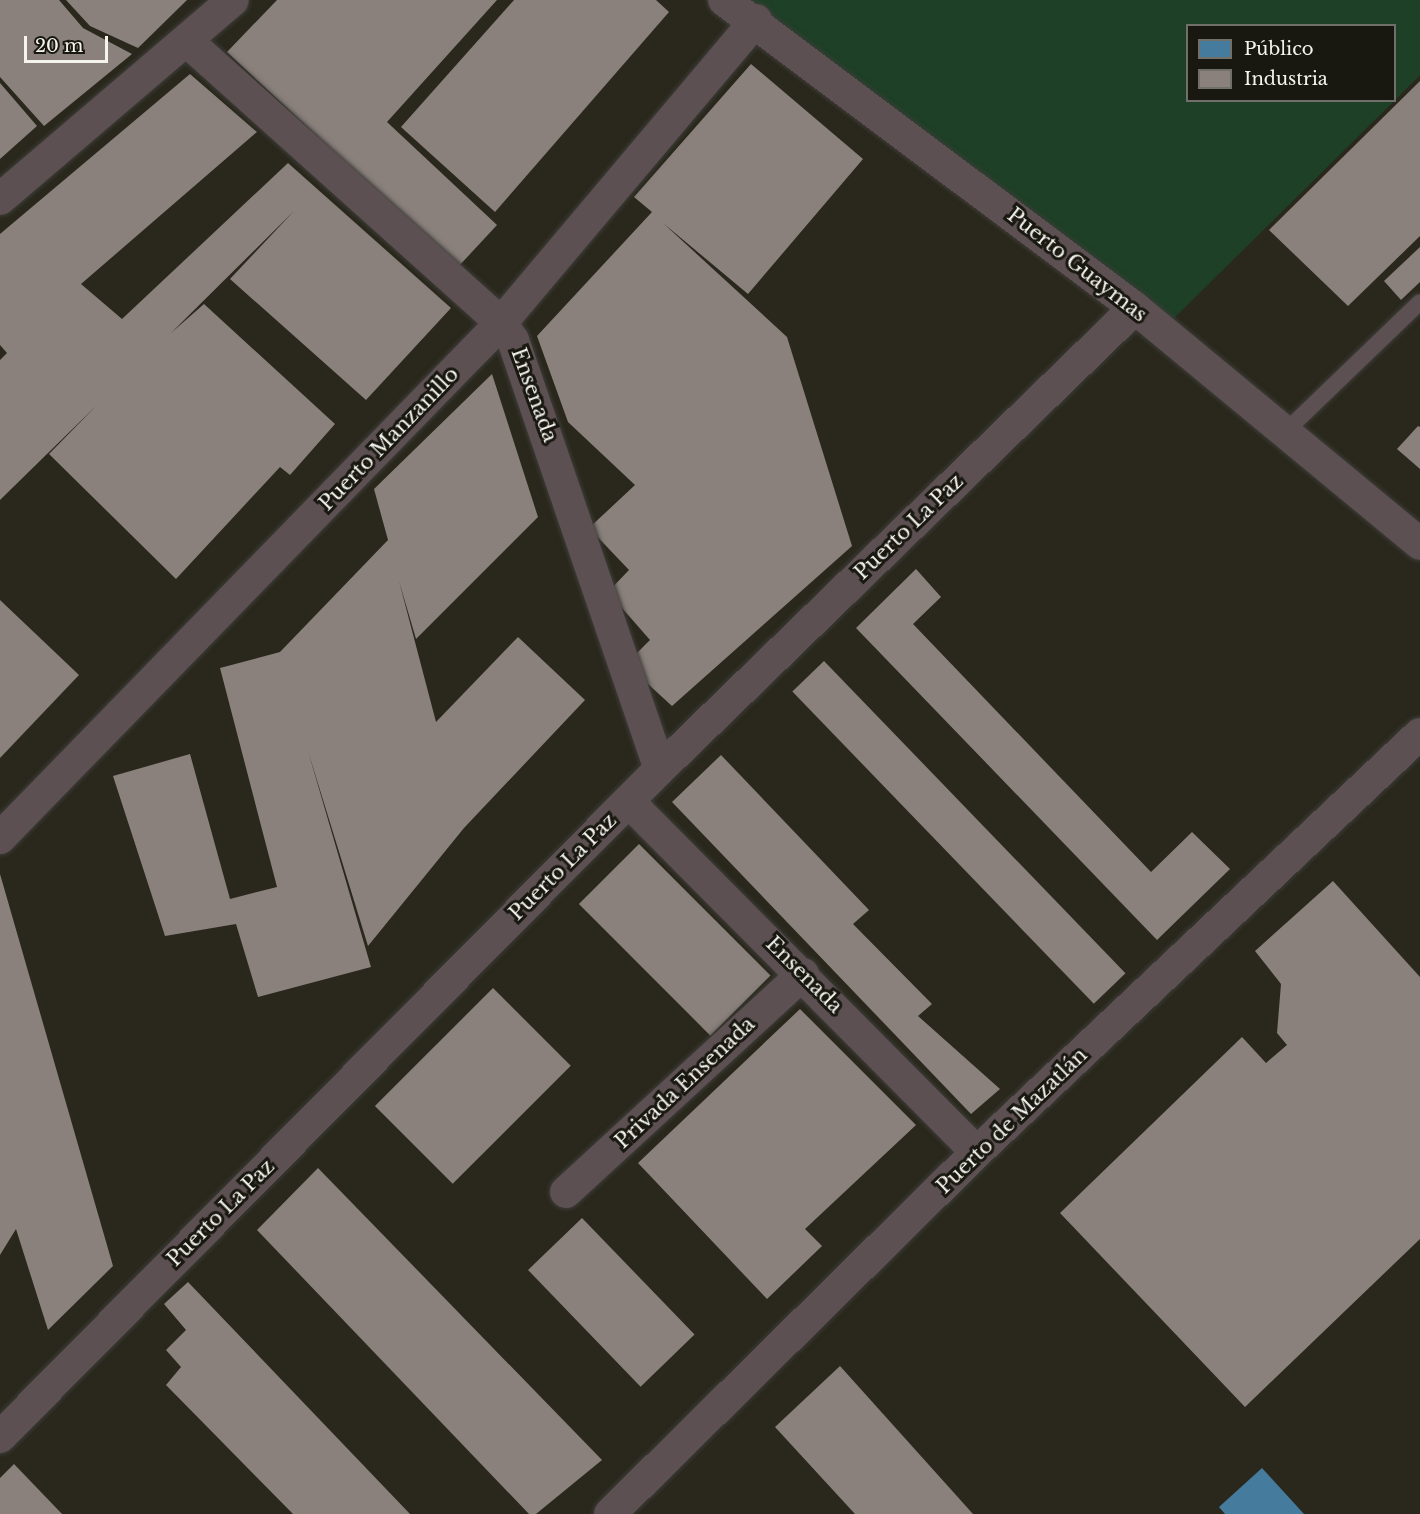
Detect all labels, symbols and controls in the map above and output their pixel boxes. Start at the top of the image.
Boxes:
scale bar [27,24,111,62]
legend [1186,24,1396,102]
text: 20 m [35,35,83,57]
text: Público [1244,38,1314,60]
text: Industria [1244,68,1328,90]
street label: Puerto Guaymas [1002,203,1152,327]
street label: Ensenada [506,345,562,445]
street label: Puerto Manzanillo [314,362,464,516]
street label: Puerto La Paz [850,469,968,585]
street label: Puerto La Paz [504,808,622,926]
street label: Ensenada [761,932,847,1018]
street label: Privada Ensenada [610,1012,760,1154]
street label: Puerto de Mazatlán [932,1043,1092,1199]
street label: Puerto La Paz [162,1154,280,1272]

